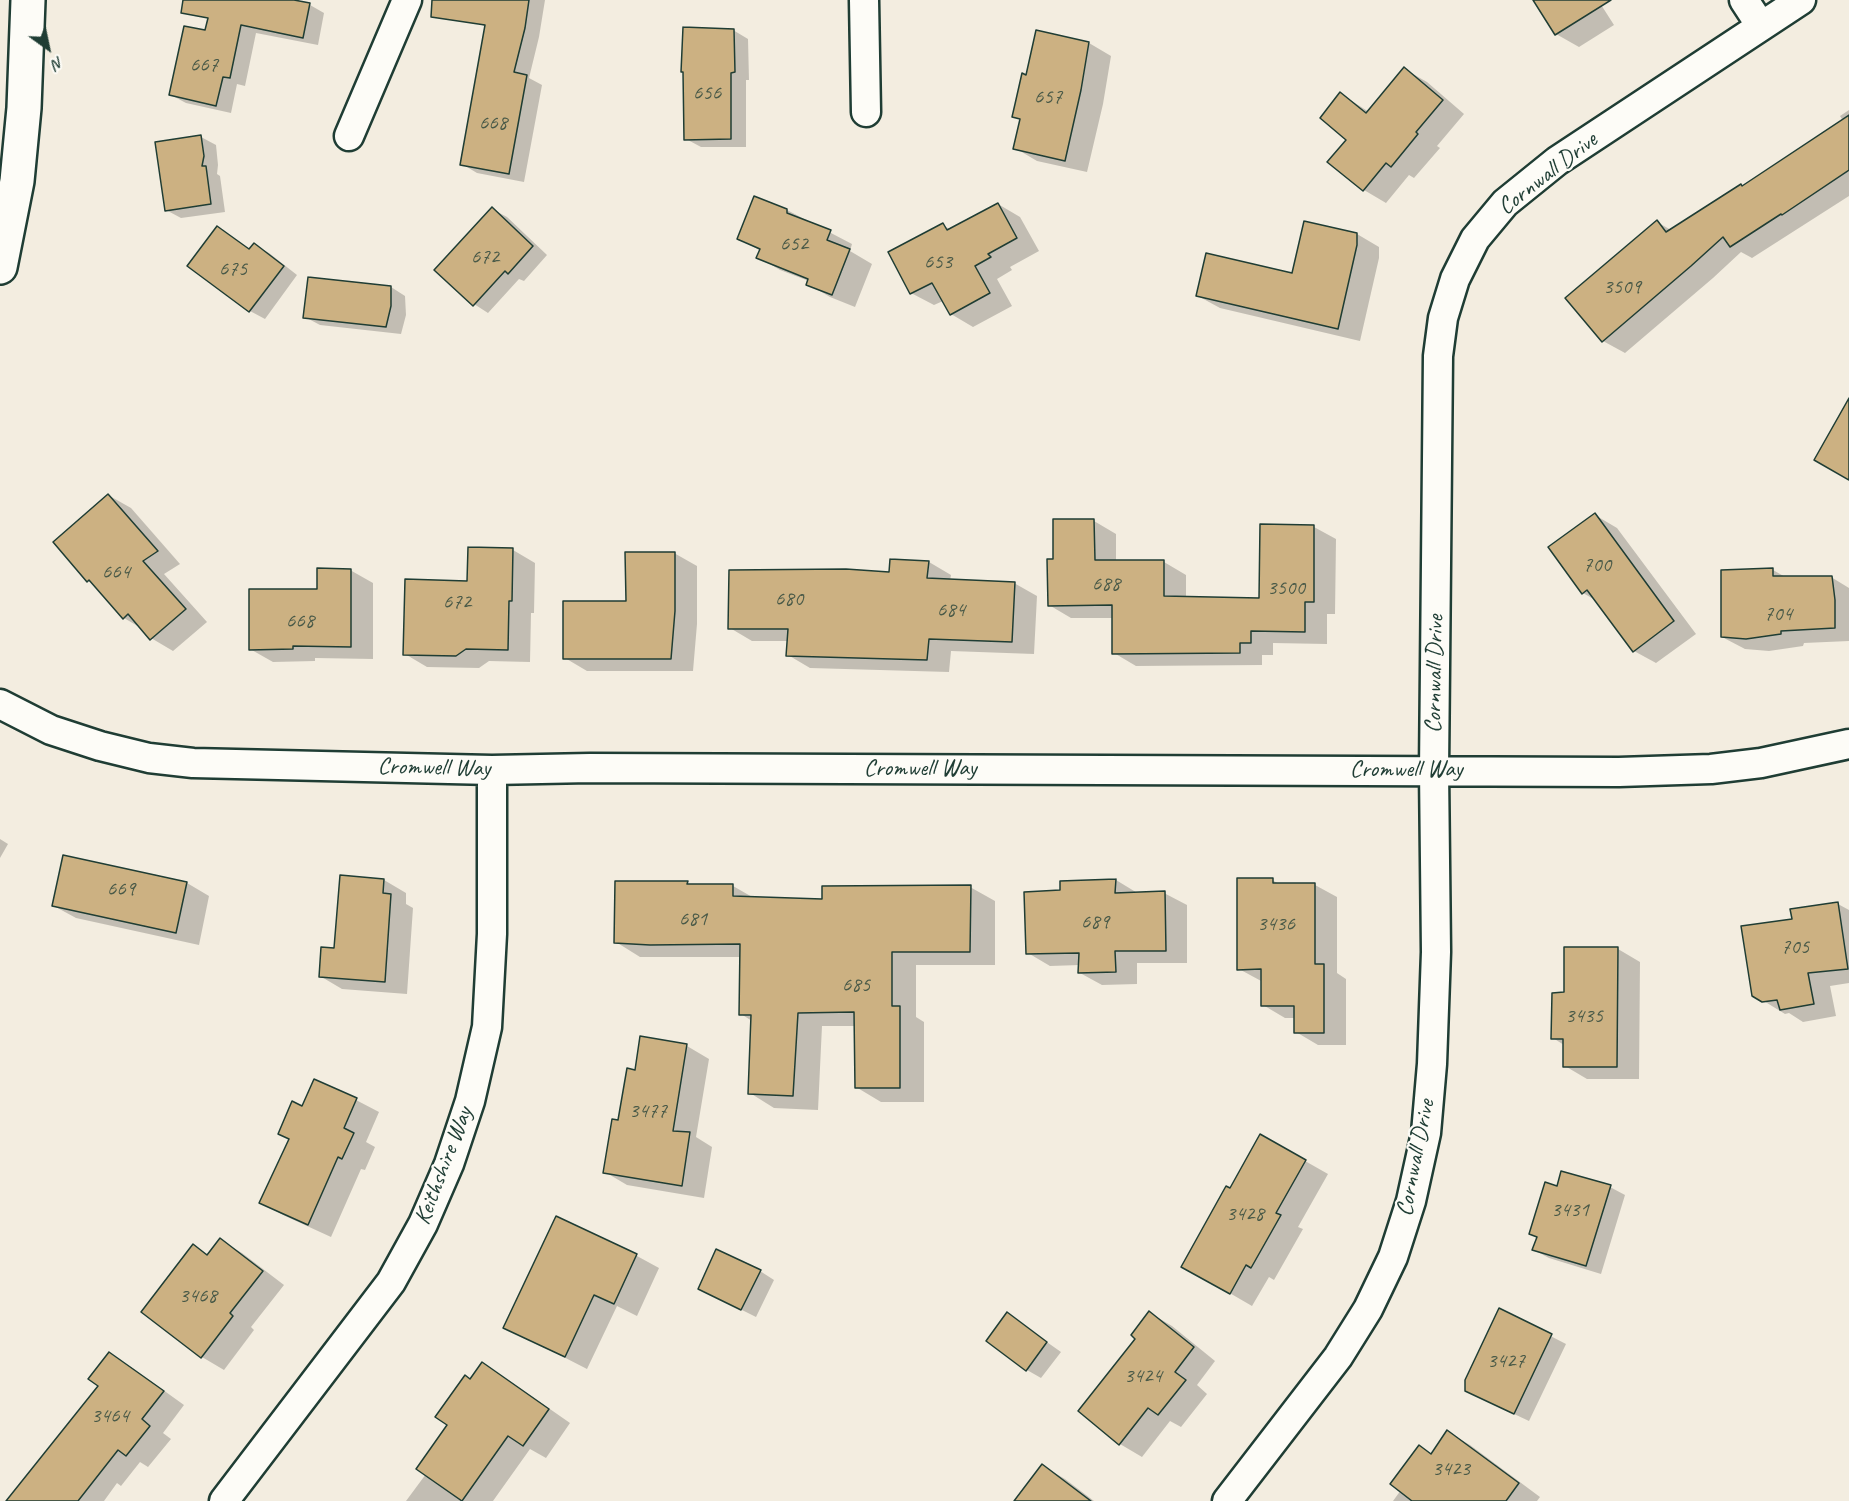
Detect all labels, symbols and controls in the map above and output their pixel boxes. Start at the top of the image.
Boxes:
north arrow [18,18,78,78]
text: N [48,52,67,74]
house number: 667 [190,52,218,78]
house number: 656 [693,80,721,106]
house number: 657 [1034,84,1062,110]
house number: 668 [479,110,507,136]
street label: Cornwall Drive [1493,126,1603,222]
house number: 652 [780,231,808,257]
house number: 672 [471,244,499,270]
house number: 653 [924,249,952,275]
house number: 675 [219,256,247,282]
house number: 3509 [1603,274,1641,300]
house number: 700 [1583,552,1611,578]
house number: 664 [102,559,130,585]
house number: 688 [1092,571,1120,597]
house number: 3500 [1267,575,1305,601]
house number: 680 [775,586,803,612]
house number: 672 [443,589,471,615]
house number: 684 [937,597,965,623]
house number: 704 [1764,601,1792,627]
house number: 668 [286,608,314,634]
street label: Cornwall Drive [1420,615,1450,733]
street label: Cromwell Way [377,753,491,783]
street label: Cromwell Way [864,755,976,783]
street label: Cromwell Way [1350,756,1462,784]
house number: 669 [107,876,135,902]
house number: 681 [679,906,707,932]
house number: 689 [1081,909,1109,935]
house number: 3436 [1257,911,1295,937]
house number: 705 [1781,934,1809,960]
house number: 685 [842,972,870,998]
house number: 3435 [1565,1003,1603,1029]
street label: Cornwall Drive [1391,1097,1441,1219]
house number: 3477 [629,1098,667,1124]
street label: Keithshire Way [408,1103,480,1229]
house number: 3431 [1551,1197,1589,1223]
house number: 3428 [1226,1201,1264,1227]
house number: 3468 [179,1283,217,1309]
house number: 3427 [1487,1348,1525,1374]
house number: 3424 [1124,1363,1162,1389]
house number: 3464 [91,1403,129,1429]
house number: 3423 [1432,1456,1470,1482]

